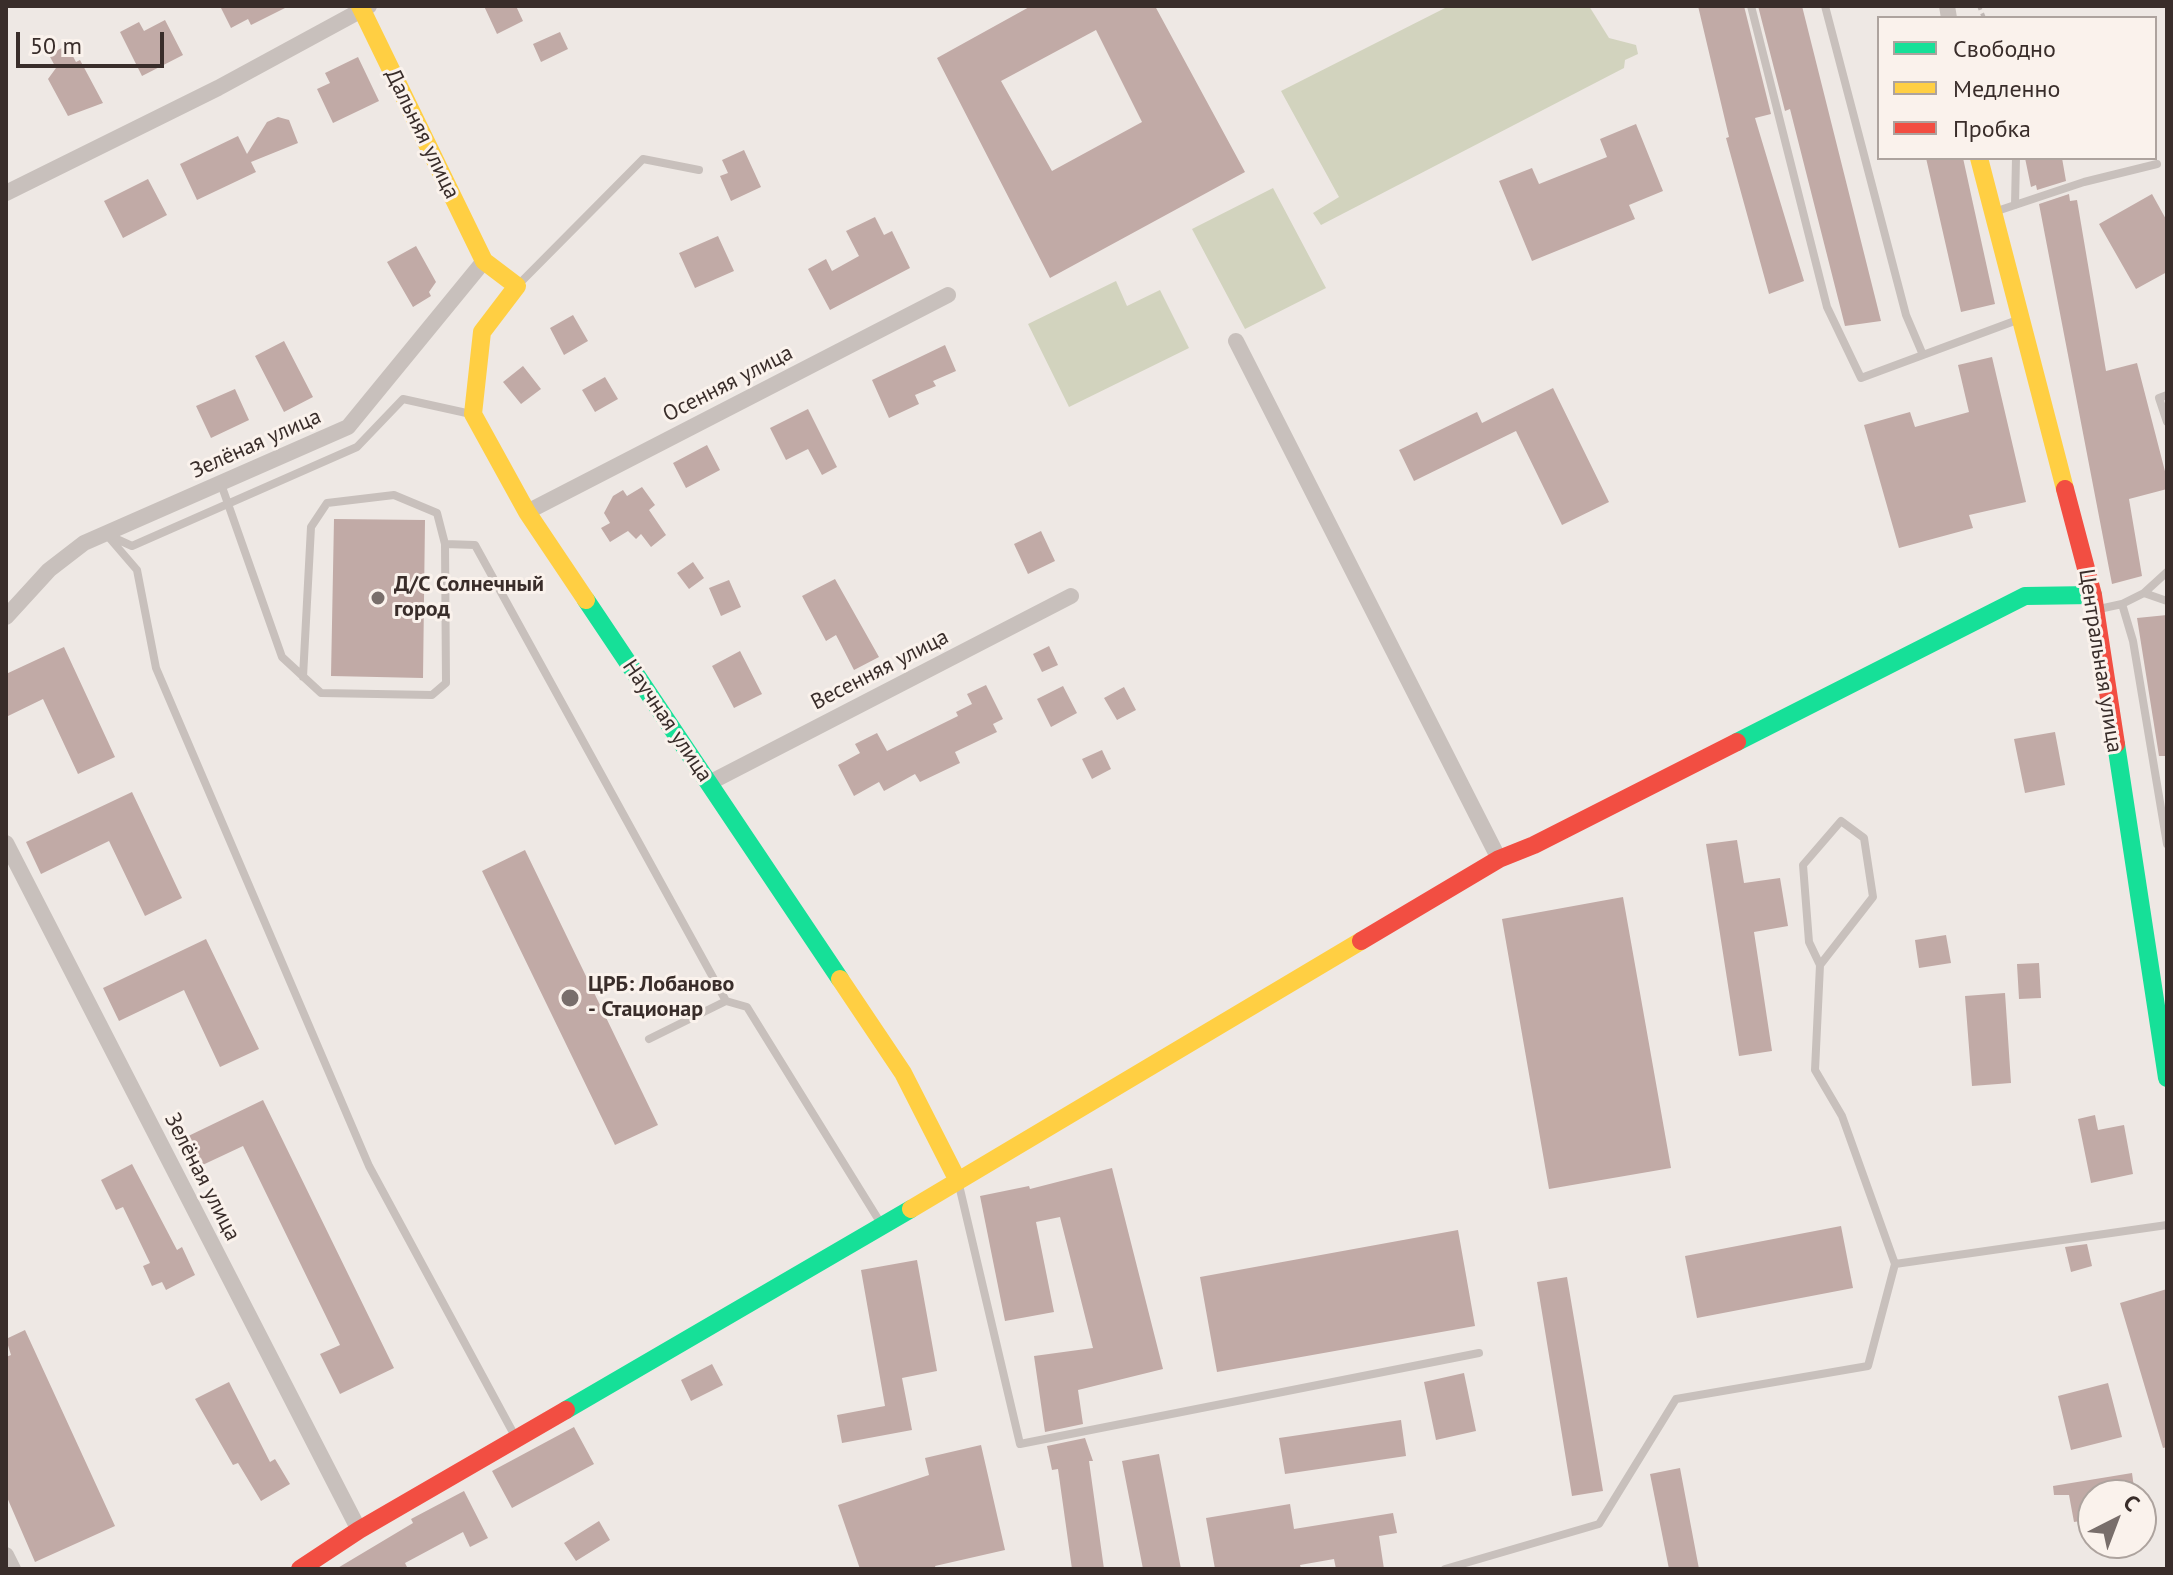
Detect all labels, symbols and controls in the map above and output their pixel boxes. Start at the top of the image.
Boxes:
scale bar [20,16,168,66]
legend [1877,16,2157,160]
text: 50 m [30,30,82,61]
text: Свободно [1953,33,2056,64]
street label: Дальняя улица [379,65,465,203]
text: Медленно [1953,73,2060,104]
text: Пробка [1953,113,2031,144]
street label: Осенняя улица [659,340,797,428]
street label: Зелёная улица [187,403,325,485]
street label: Центральная улица [2072,567,2128,755]
place label: Д/С Солнечный город [394,572,544,624]
marker: Д/С Солнечный город [369,589,387,607]
street label: Весенняя улица [807,624,953,716]
street label: Научная улица [616,655,718,787]
place label: ЦРБ: Лобаново - Стационар [588,972,734,1024]
marker: ЦРБ: Лобаново - Стационар [559,987,581,1009]
street label: Зелёная улица [158,1109,246,1245]
north arrow [2077,1479,2157,1559]
text: С [2118,1488,2146,1517]

